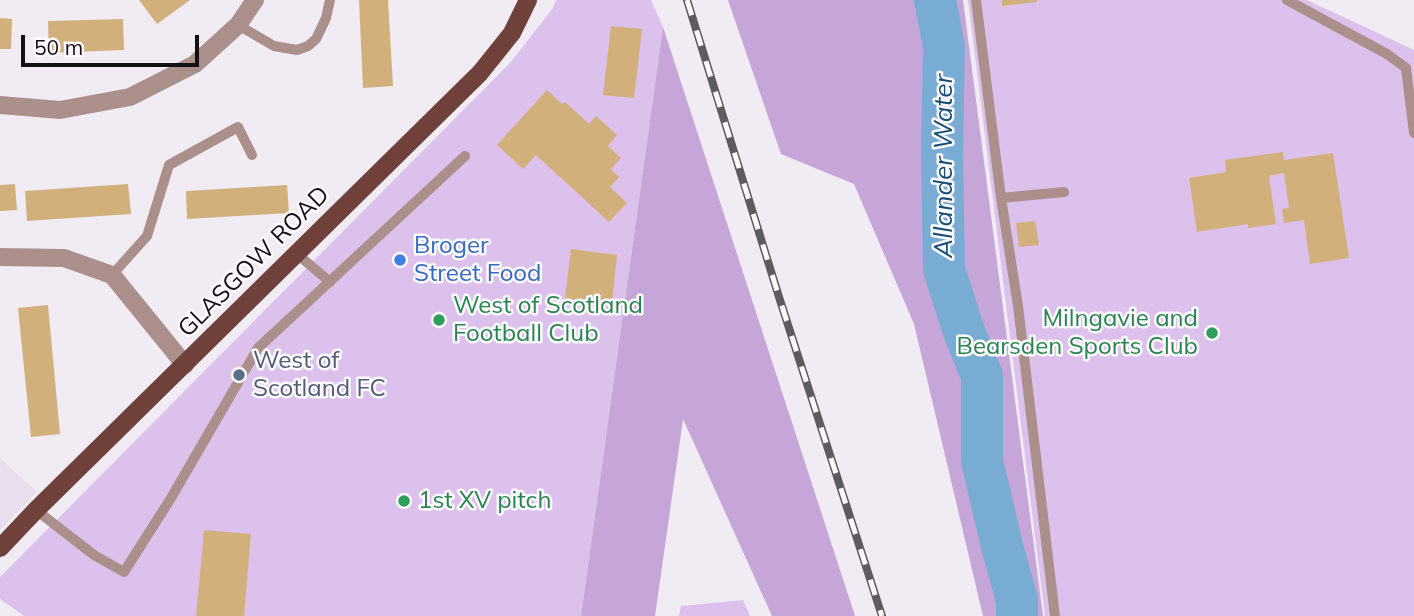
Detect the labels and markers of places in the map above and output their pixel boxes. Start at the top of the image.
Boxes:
place label: Broger Street Food [414,232,541,288]
marker: Broger Street Food [392,252,408,268]
place label: West of Scotland Football Club [453,292,643,348]
place label: Milngavie and Bearsden Sports Club [957,305,1198,361]
marker: West of Scotland Football Club [431,312,447,328]
marker: Milngavie and Bearsden Sports Club [1204,325,1220,341]
place label: West of Scotland FC [253,347,386,403]
marker: West of Scotland FC [231,367,247,383]
place label: 1st XV pitch [418,487,551,515]
marker: 1st XV pitch [396,493,412,509]

